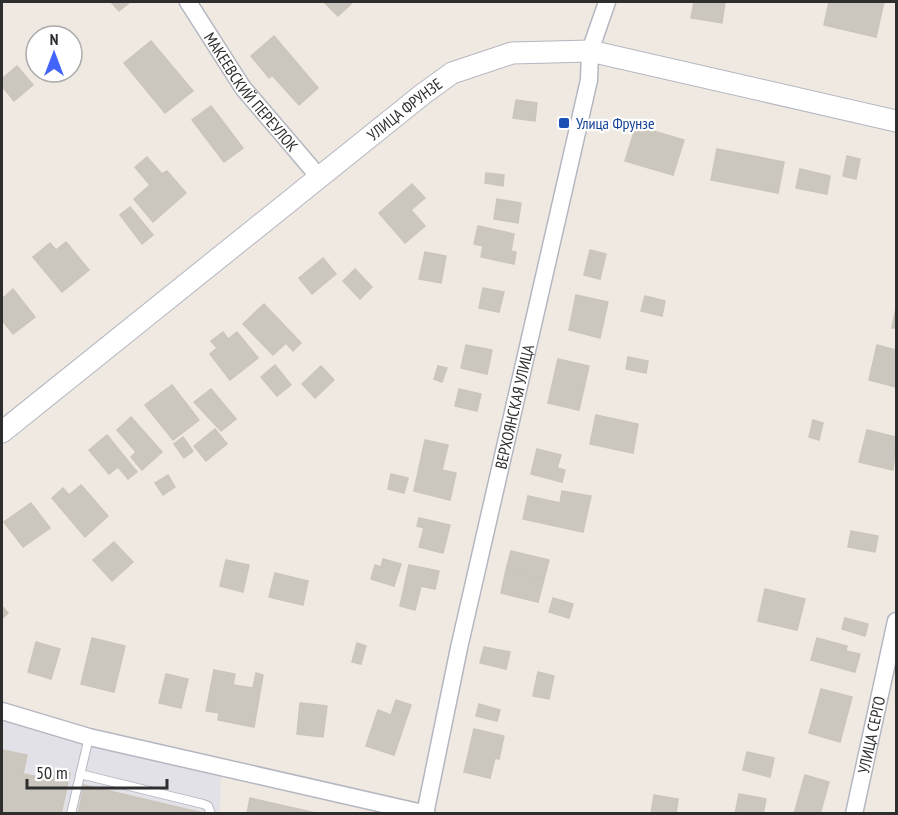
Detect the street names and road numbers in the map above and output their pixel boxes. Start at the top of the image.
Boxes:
street label: МАКЕЕВСКИЙ ПЕРЕУЛОК [200,29,303,155]
street label: УЛИЦА ФРУНЗЕ [363,74,446,145]
street label: ВЕРХОЯНСКАЯ УЛИЦА [490,342,538,471]
street label: УЛИЦА СЕРГО [853,694,889,775]

